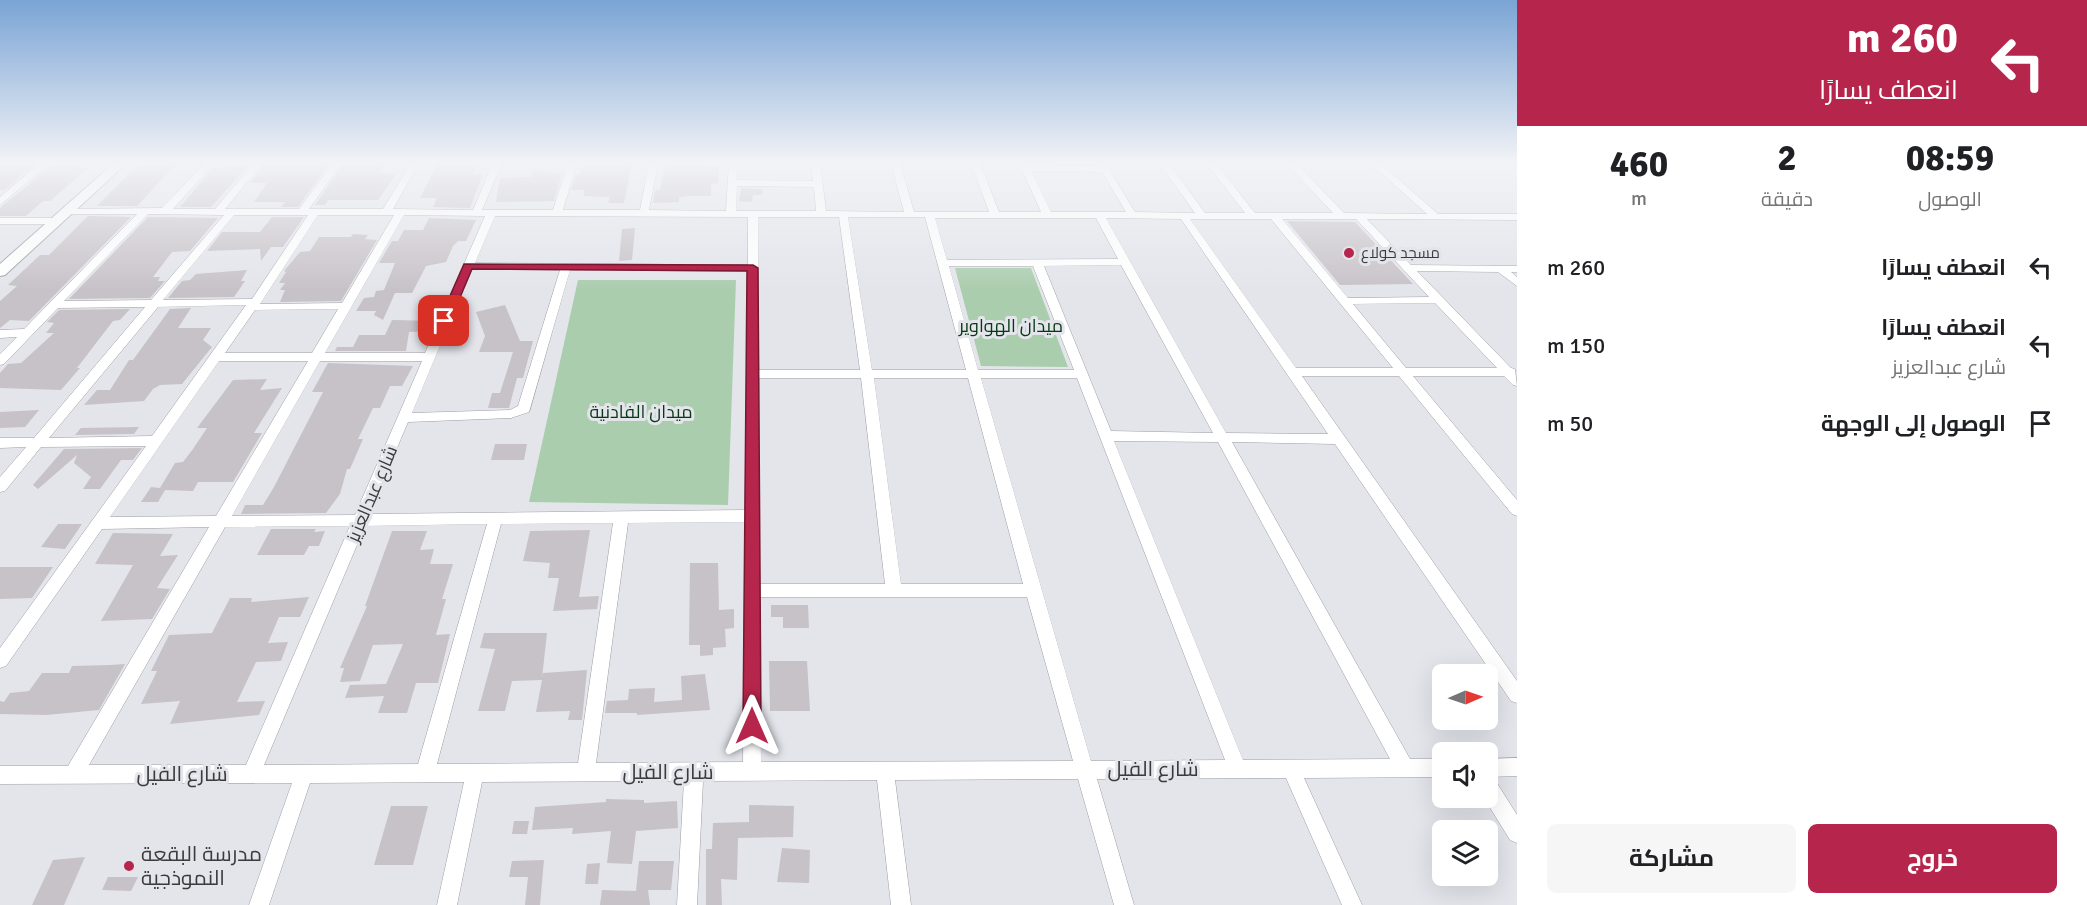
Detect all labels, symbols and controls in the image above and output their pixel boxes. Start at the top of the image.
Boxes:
text: 260 m [1847,13,1958,64]
icon: left [1979,24,2057,102]
text: انعطف يسارًا [1819,74,1958,107]
text: 2 [1777,136,1797,181]
text: 08:59 [1906,136,1994,181]
text: 460 [1610,142,1668,187]
text: m [1631,186,1647,211]
text: دقيقة [1761,187,1813,212]
text: الوصول [1918,187,1982,212]
place label: مسجد كولاع [1361,244,1440,264]
marker: مسجد كولاع [1342,246,1356,260]
icon: left [2024,251,2057,284]
text: 260 m [1547,254,1605,281]
text: انعطف يسارًا [1881,254,2006,281]
pin [418,295,469,346]
icon: arrive [427,304,460,337]
text: انعطف يسارًا [1881,314,2006,341]
park label: ميدان الهواوير [958,315,1063,337]
icon: left [2024,329,2057,362]
text: 150 m [1547,332,1605,359]
text: شارع عبدالعزيز [1892,355,2006,380]
park label: ميدان الفادنية [589,401,693,423]
icon: arrive [2024,407,2057,440]
text: 50 m [1547,410,1593,437]
text: الوصول إلى الوجهة [1821,410,2006,437]
street label: شارع عبدالعزيز [341,442,403,547]
north arrow [1432,664,1498,730]
map controls [1432,664,1498,886]
position arrow [720,694,784,758]
button: sound [1432,742,1498,808]
street label: شارع الفيل [1108,756,1199,783]
street label: شارع الفيل [623,759,714,786]
street label: شارع الفيل [137,761,228,788]
button: layers [1432,820,1498,886]
button: مشاركة [1547,824,1796,893]
button: خروج [1808,824,2057,893]
place label: مدرسة البقعة النموذجية [141,841,262,891]
marker: مدرسة البقعة النموذجية [122,859,136,873]

